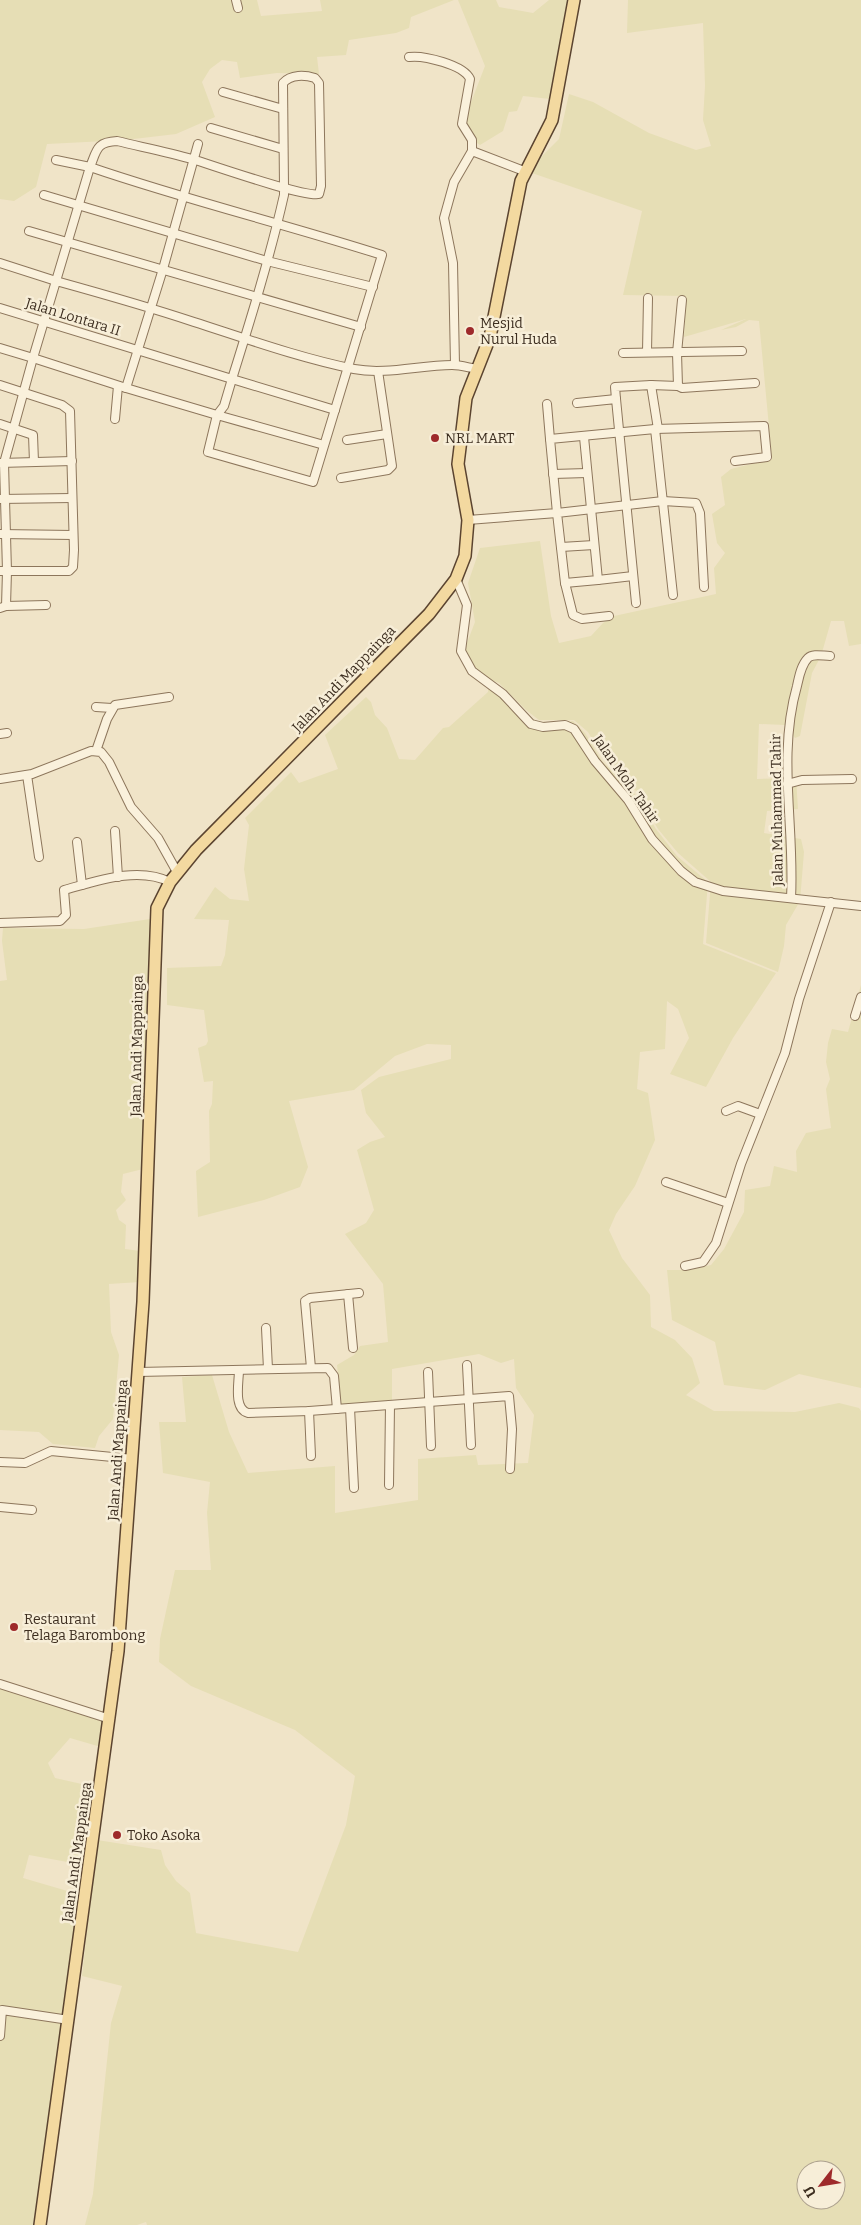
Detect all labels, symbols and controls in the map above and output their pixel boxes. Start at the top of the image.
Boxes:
street label: Jalan Lontara II [23,294,123,340]
place label: Mesjid Nurul Huda [480,315,557,348]
marker: Mesjid Nurul Huda [464,325,476,337]
place label: NRL MART [445,430,514,447]
marker: NRL MART [429,432,441,444]
street label: Jalan Andi Mappainga [288,622,400,737]
street label: Jalan Moh. Tahir [589,731,663,827]
street label: Jalan Muhammad Tahir [767,734,787,887]
street label: Jalan Andi Mappainga [127,975,147,1118]
street label: Jalan Andi Mappainga [105,1378,131,1522]
place label: Restaurant Telaga Barombong [24,1611,145,1644]
marker: Restaurant Telaga Barombong [8,1621,20,1633]
street label: Jalan Andi Mappainga [59,1780,95,1924]
place label: Toko Asoka [127,1827,201,1844]
marker: Toko Asoka [111,1829,123,1841]
north arrow [796,2160,846,2210]
text: U [800,2182,820,2200]

